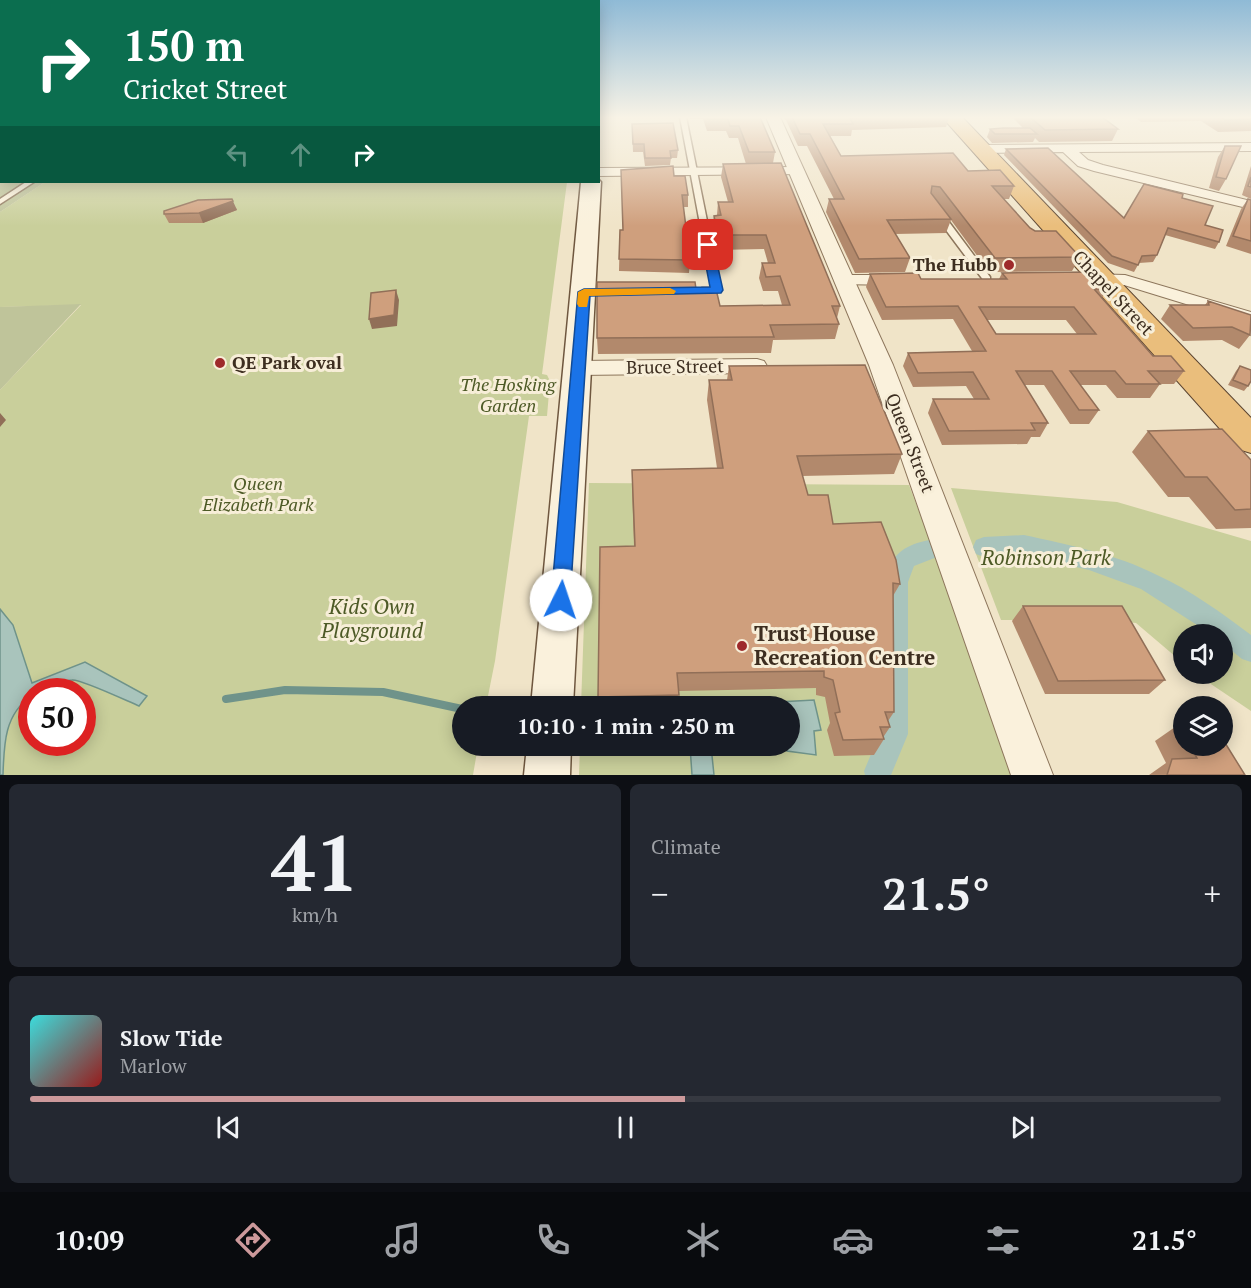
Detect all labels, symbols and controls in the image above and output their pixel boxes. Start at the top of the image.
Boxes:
text: 150 m [123,17,244,73]
icon: right [24,24,102,102]
text: Cricket Street [123,71,287,107]
icon: left [221,138,254,171]
icon: ahead [284,138,317,171]
icon: right [347,138,380,171]
pin [682,219,733,270]
icon: arrive [691,228,724,261]
street label: Chapel Street [1068,245,1160,340]
place label: The Hubb [913,252,997,276]
marker: The Hubb [1002,258,1016,272]
place label: QE Park oval [232,350,342,374]
street label: Bruce Street [626,353,724,379]
marker: QE Park oval [213,356,227,370]
park label: The Hosking Garden [460,372,557,417]
street label: Queen Street [881,389,941,496]
park label: Queen Elizabeth Park [201,471,314,516]
park label: Robinson Park [980,543,1112,571]
position arrow [529,568,593,632]
park label: Kids Own Playground [320,592,424,644]
place label: Trust House Recreation Centre [754,619,935,671]
map controls [1173,624,1233,756]
button: sound [1173,624,1233,684]
marker: Trust House Recreation Centre [735,639,749,653]
speed limit sign: 50 [18,678,96,756]
button: layers [1173,696,1233,756]
text: 10:10 · 1 min · 250 m [517,711,735,740]
text: 41 [271,810,359,913]
text: Climate [651,833,721,860]
text: 21.5° [882,863,990,923]
text: − [651,872,669,915]
text: + [1203,872,1221,915]
text: km/h [292,901,338,928]
text: Slow Tide [120,1023,223,1052]
text: Marlow [120,1052,187,1079]
icon: previous [212,1111,245,1144]
icon: pause [609,1111,642,1144]
icon: next [1006,1111,1039,1144]
icon: directions [232,1219,274,1261]
icon: music [382,1219,424,1261]
icon: phone [532,1219,574,1261]
icon: climate [682,1219,724,1261]
icon: car [832,1219,874,1261]
icon: filters [982,1219,1024,1261]
text: 10:09 [54,1222,124,1258]
text: 21.5° [1132,1222,1197,1258]

